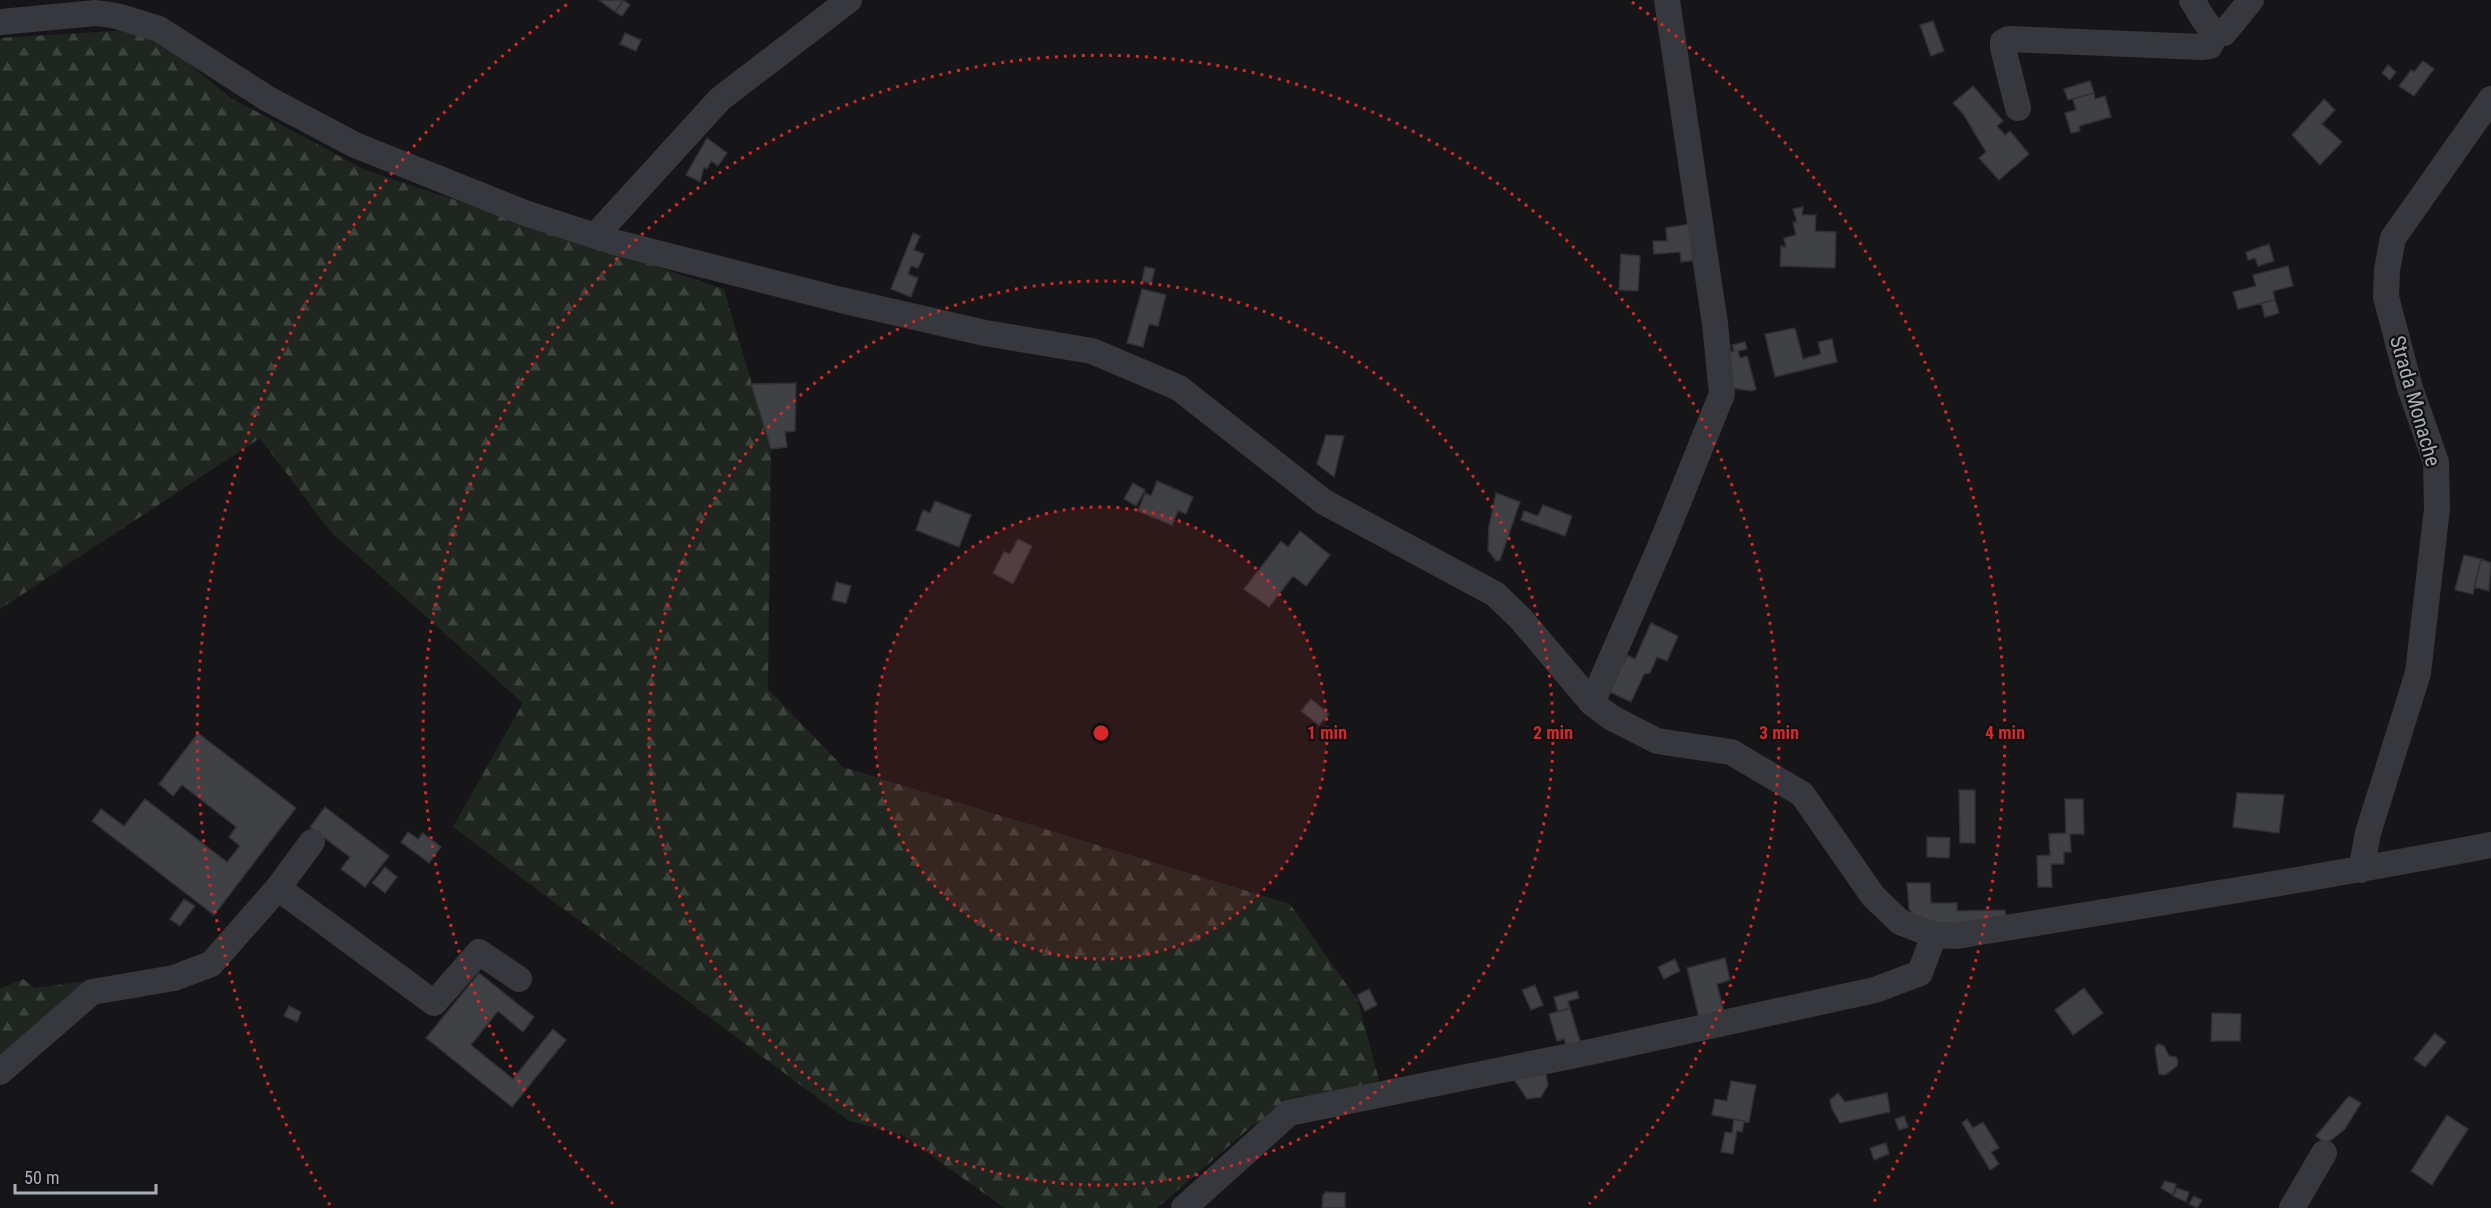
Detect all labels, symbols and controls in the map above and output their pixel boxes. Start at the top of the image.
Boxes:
street label: Strada Monache [2385,333,2445,469]
text: 1 min [1307,722,1347,743]
text: 2 min [1533,722,1573,743]
text: 3 min [1759,722,1799,743]
text: 4 min [1985,722,2025,743]
centre of rings [1091,723,1111,743]
scale bar [15,1157,156,1195]
text: 50 m [24,1167,59,1188]

